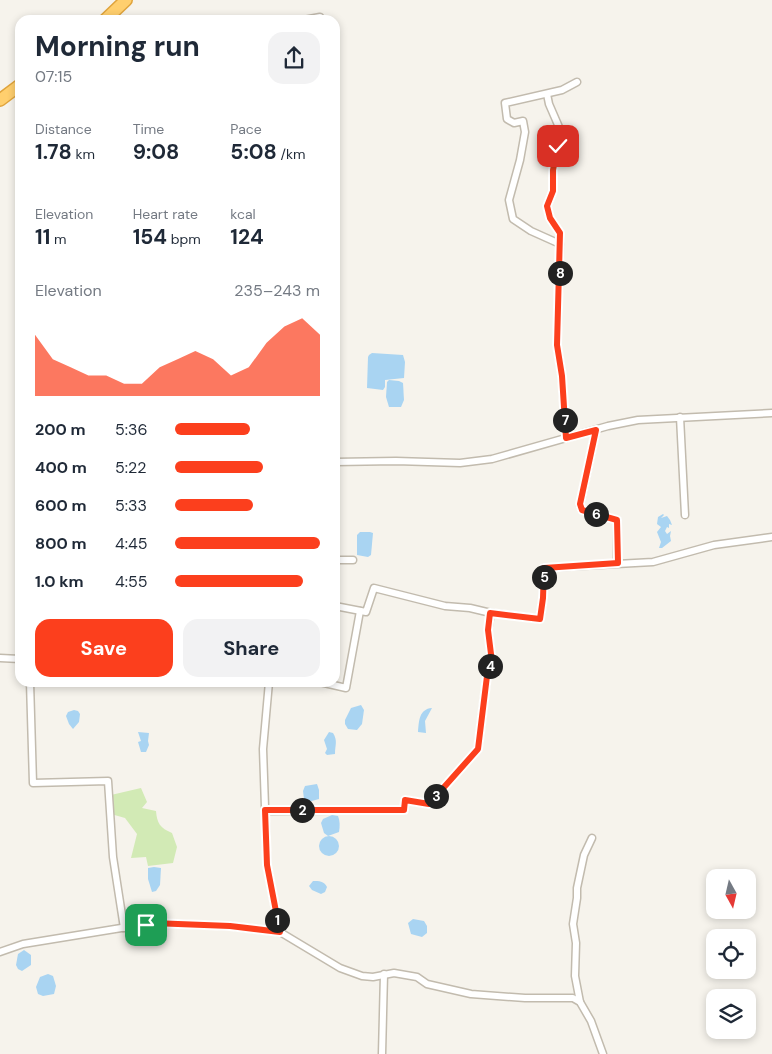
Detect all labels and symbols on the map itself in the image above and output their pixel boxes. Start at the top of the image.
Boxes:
pin [537,125,579,167]
pin: 8 [548,260,572,286]
pin: 7 [552,408,578,432]
pin: 6 [584,502,608,526]
pin: 5 [532,564,556,590]
pin: 4 [478,654,502,678]
pin: 3 [424,784,448,808]
pin: 2 [290,798,314,822]
north arrow [706,869,756,919]
pin [125,904,167,946]
pin: 1 [264,908,290,932]

